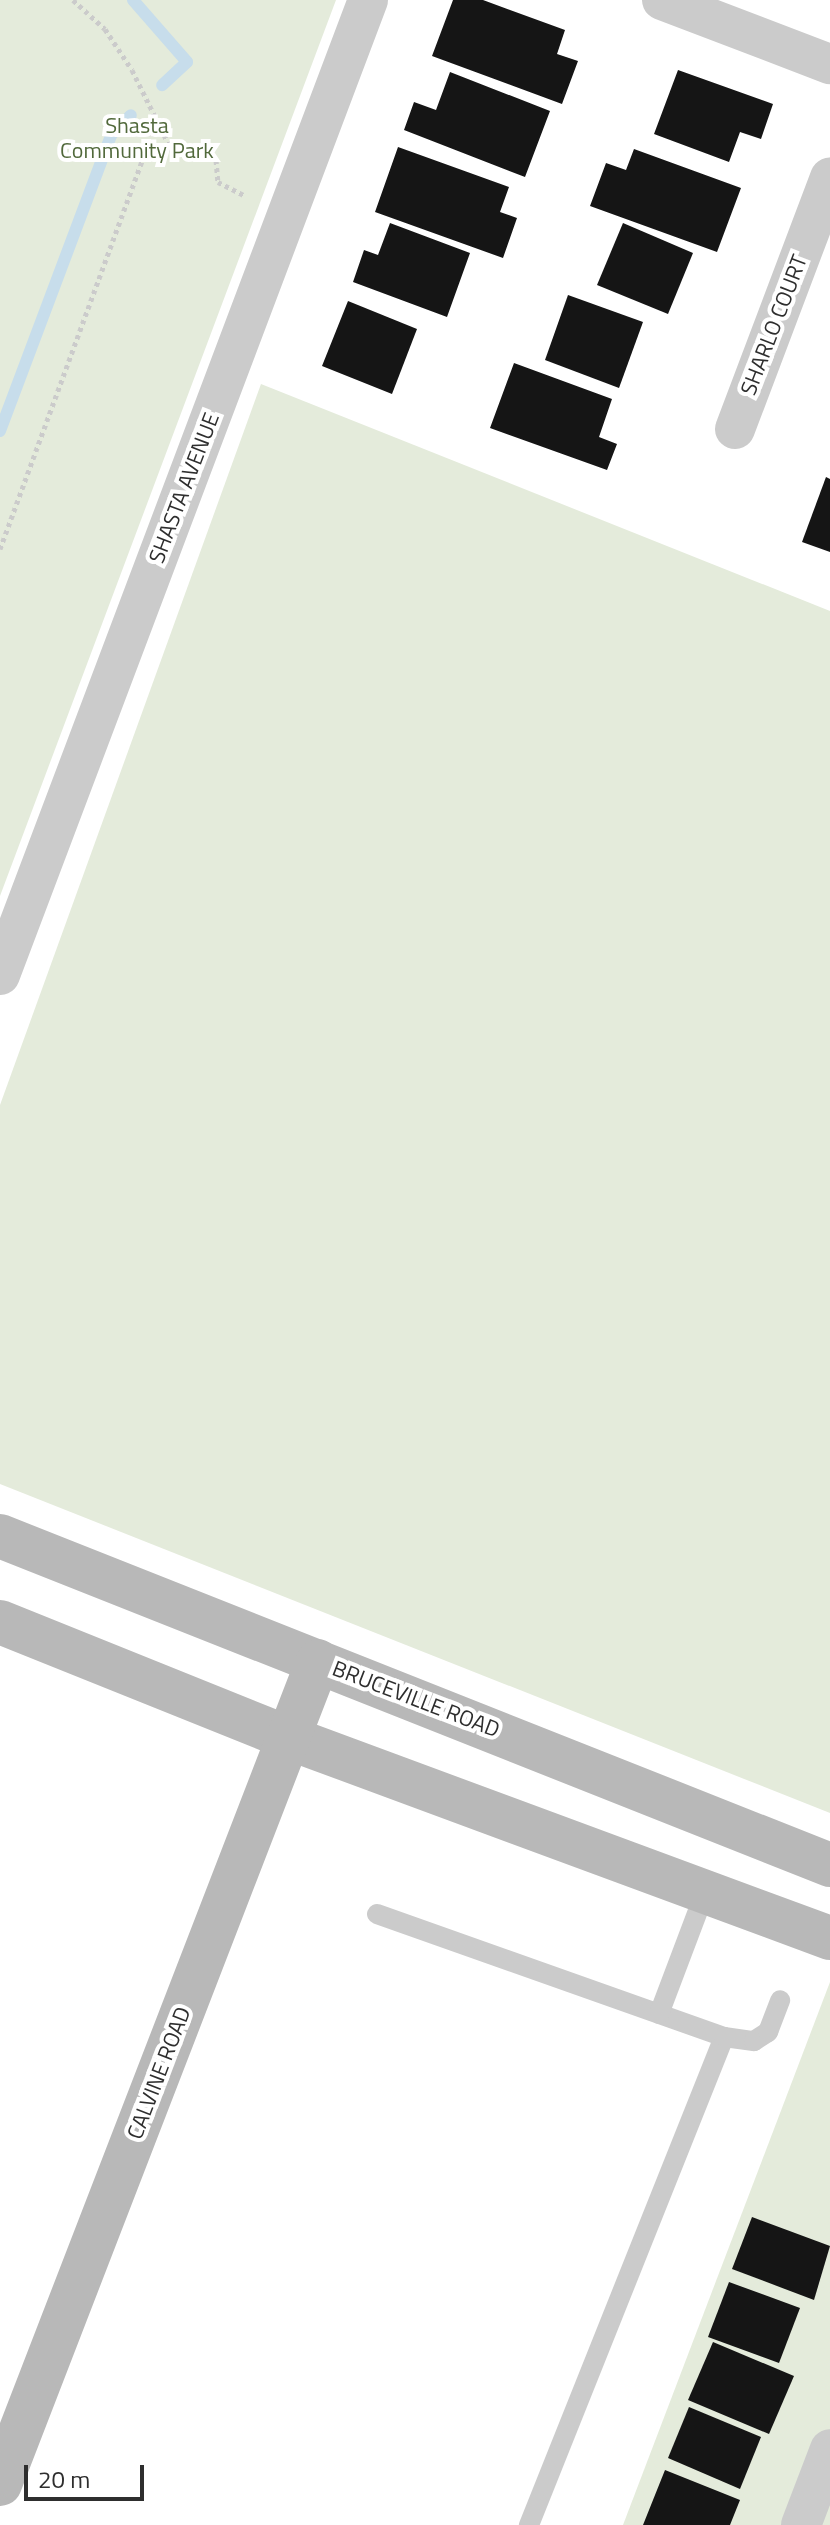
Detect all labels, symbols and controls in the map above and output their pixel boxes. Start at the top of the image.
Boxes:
park label: Shasta Community Park [60,112,214,164]
street label: SHARLO COURT [735,251,813,399]
street label: SHASTA AVENUE [143,409,225,567]
street label: BRUCEVILLE ROAD [329,1655,503,1743]
street label: CALVINE ROAD [122,2003,196,2143]
scale bar [28,2449,148,2499]
text: 20 m [38,2461,90,2497]

